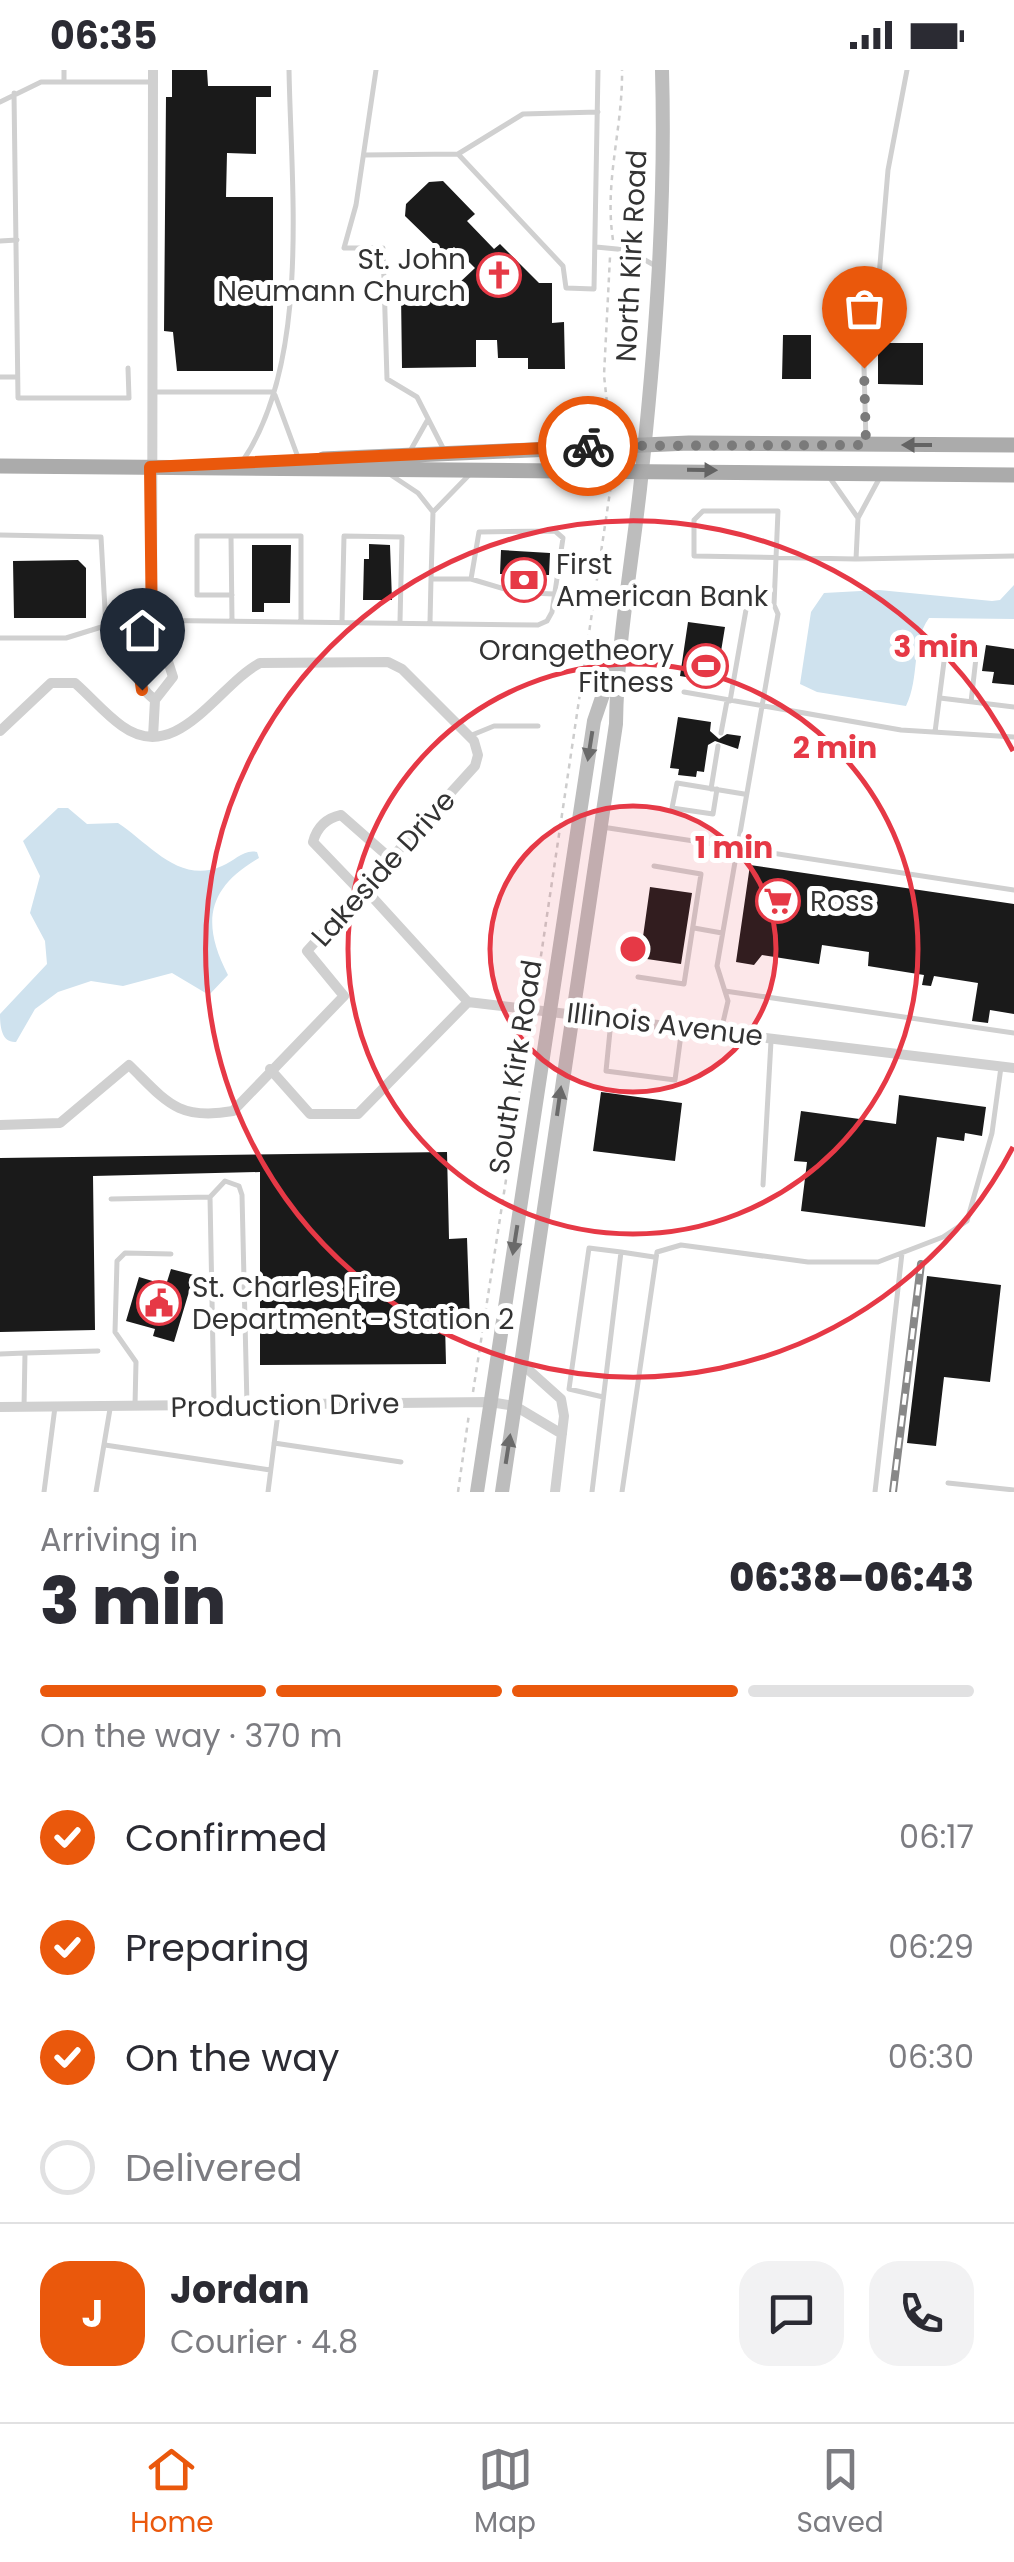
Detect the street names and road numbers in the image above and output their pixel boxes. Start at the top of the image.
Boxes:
street label: North Kirk Road [606,149,657,363]
street label: Lakeside Drive [303,782,464,955]
street label: South Kirk Road [479,957,552,1177]
street label: Illinois Avenue [565,993,765,1056]
street label: Production Drive [170,1384,400,1427]

